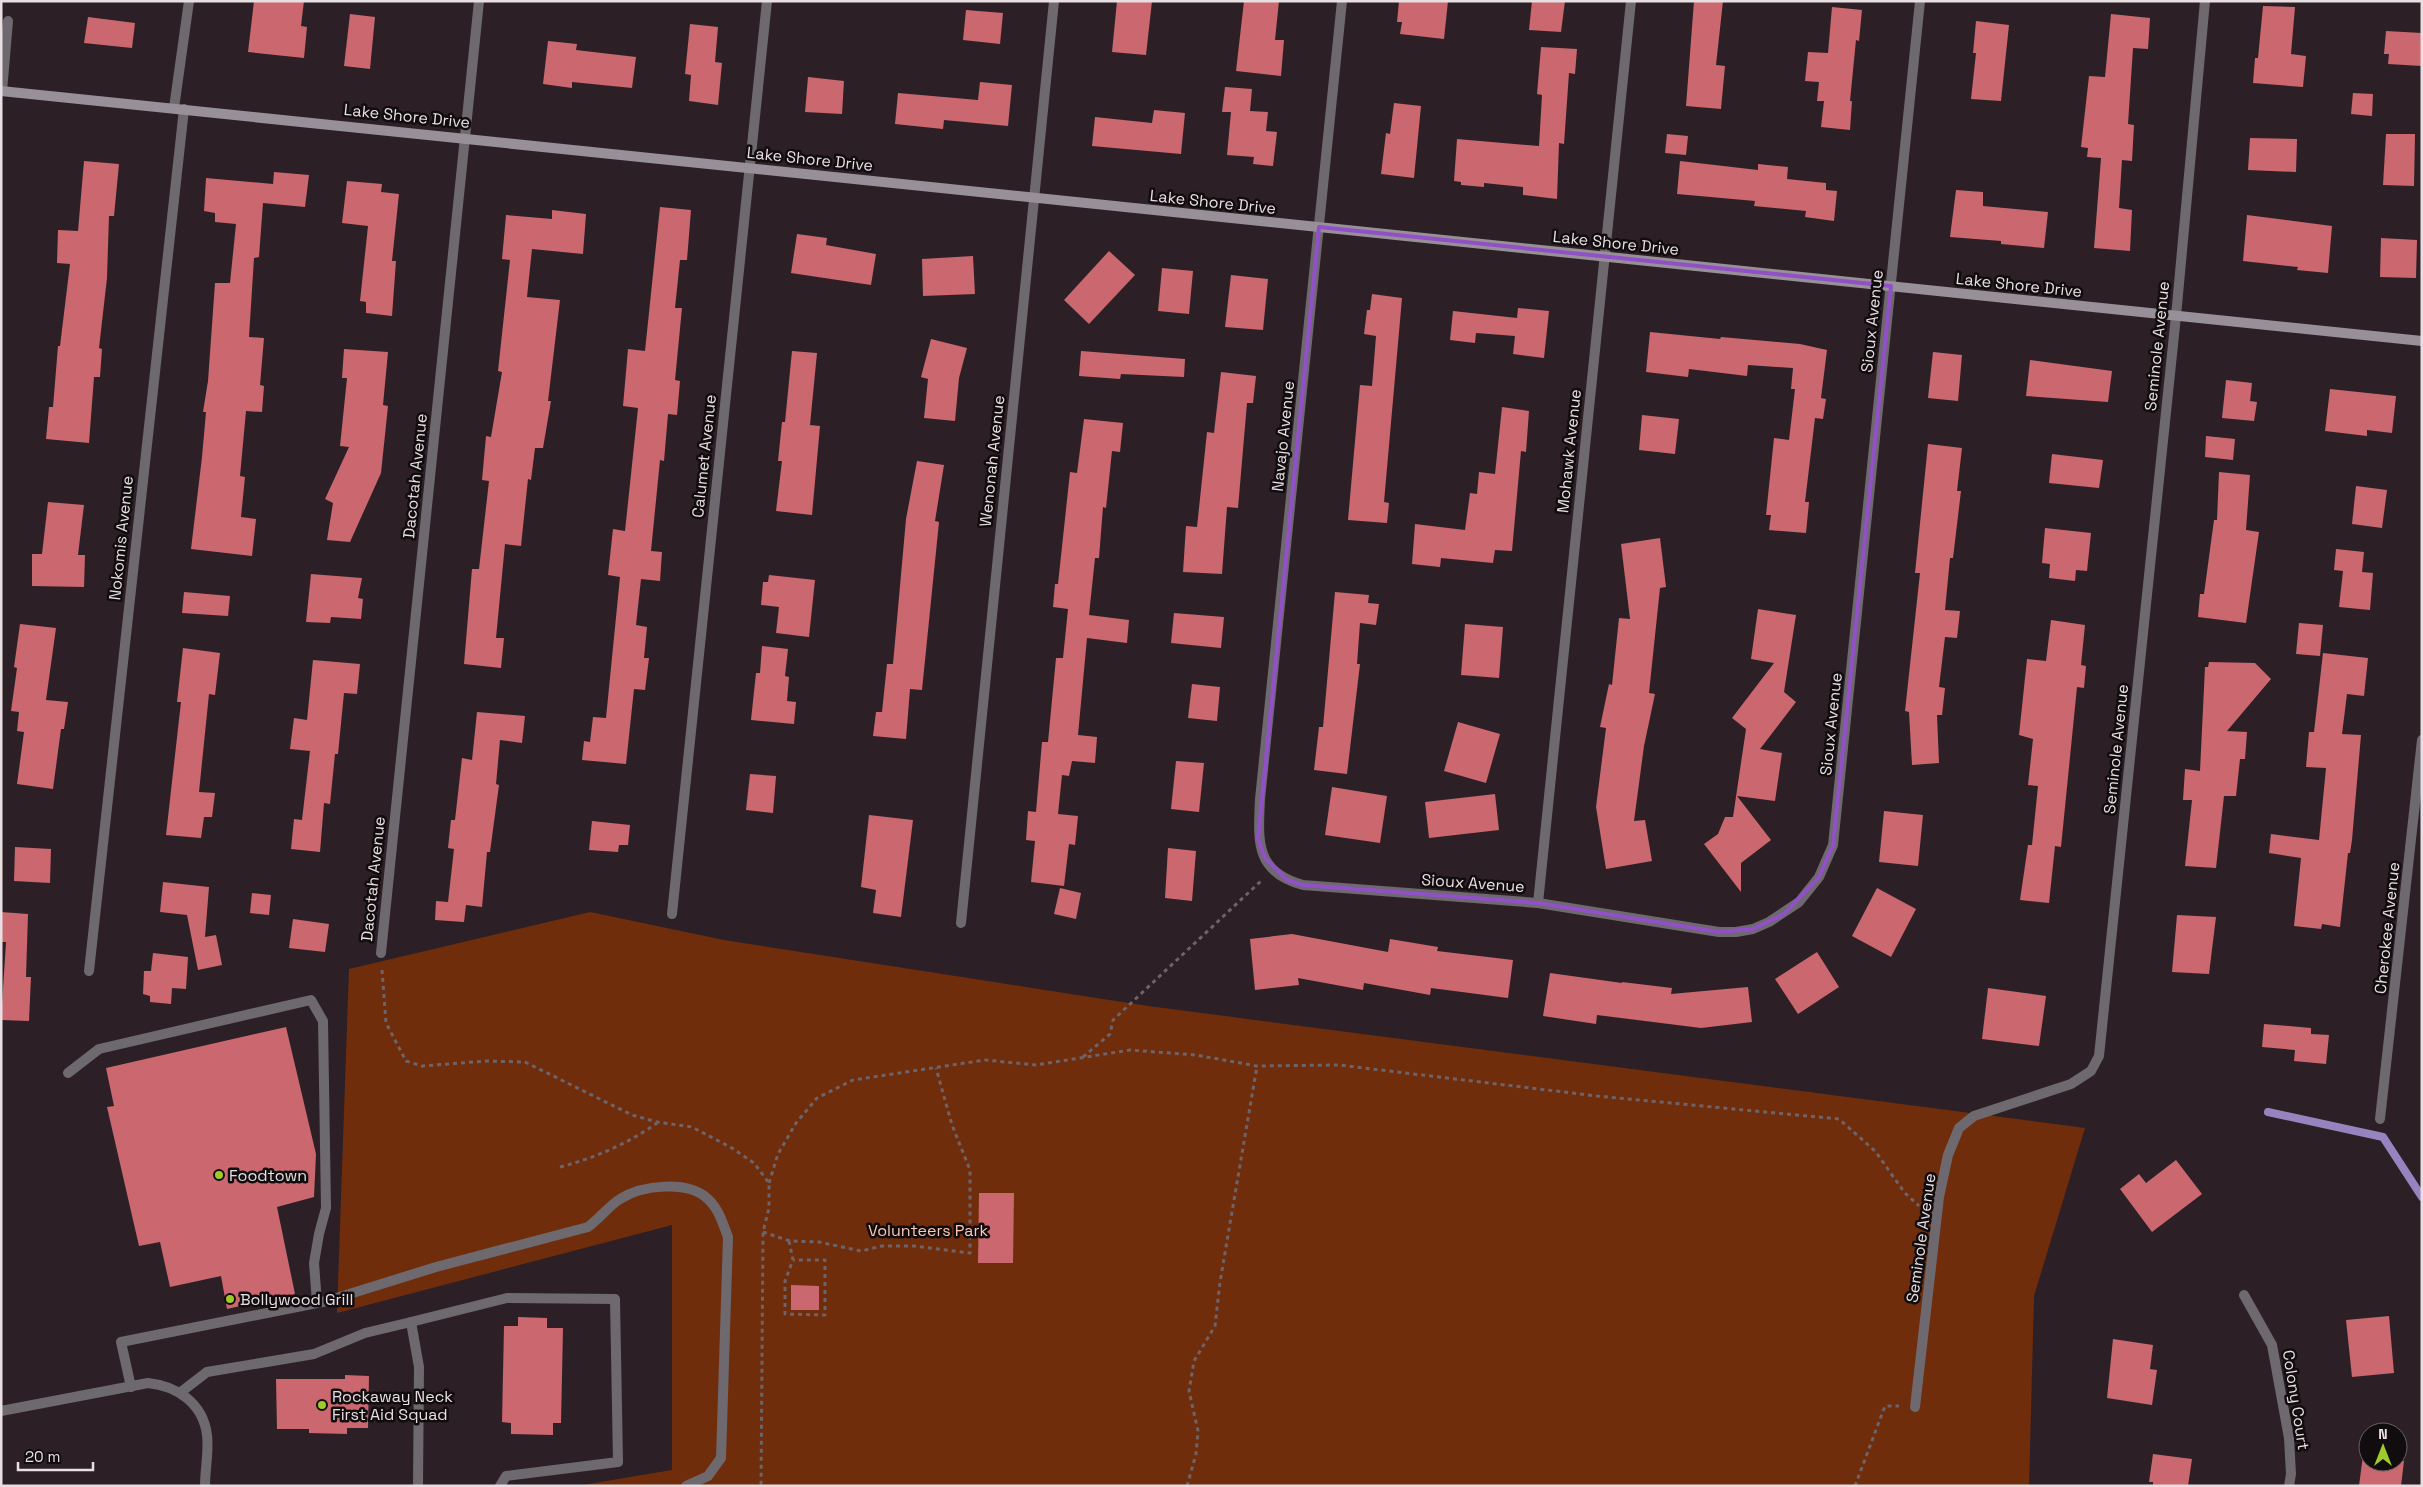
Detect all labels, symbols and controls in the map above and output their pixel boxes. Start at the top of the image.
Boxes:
street label: Lake Shore Drive [343,99,471,133]
street label: Lake Shore Drive [746,142,874,176]
street label: Lake Shore Drive [1149,185,1277,219]
street label: Lake Shore Drive [1552,226,1680,260]
street label: Lake Shore Drive [1955,268,2083,302]
street label: Sioux Avenue [1856,269,1888,373]
street label: Seminole Avenue [2140,280,2174,412]
street label: Navajo Avenue [1267,380,1299,492]
street label: Mohawk Avenue [1552,388,1586,514]
street label: Calumet Avenue [687,393,721,519]
street label: Wenonah Avenue [975,394,1009,528]
street label: Dacotah Avenue [398,413,432,539]
street label: Nokomis Avenue [104,475,138,601]
street label: Sioux Avenue [1815,672,1847,776]
street label: Seminole Avenue [2099,683,2133,815]
street label: Dacotah Avenue [356,816,390,942]
street label: Cherokee Avenue [2370,861,2404,995]
street label: Sioux Avenue [1421,869,1525,897]
place label: Foodtown [229,1165,307,1186]
marker: Foodtown [213,1169,225,1181]
street label: Seminole Avenue [1902,1172,1940,1304]
park label: Volunteers Park [868,1220,988,1241]
place label: Bollywood Grill [240,1289,353,1310]
marker: Bollywood Grill [224,1293,236,1305]
street label: Colony Court [2278,1349,2314,1451]
place label: Rockaway Neck First Aid Squad [332,1386,453,1425]
marker: Rockaway Neck First Aid Squad [316,1399,328,1411]
north arrow [2358,1422,2408,1472]
text: N [2378,1425,2388,1443]
scale bar [18,1440,92,1472]
text: 20 m [25,1447,60,1466]

